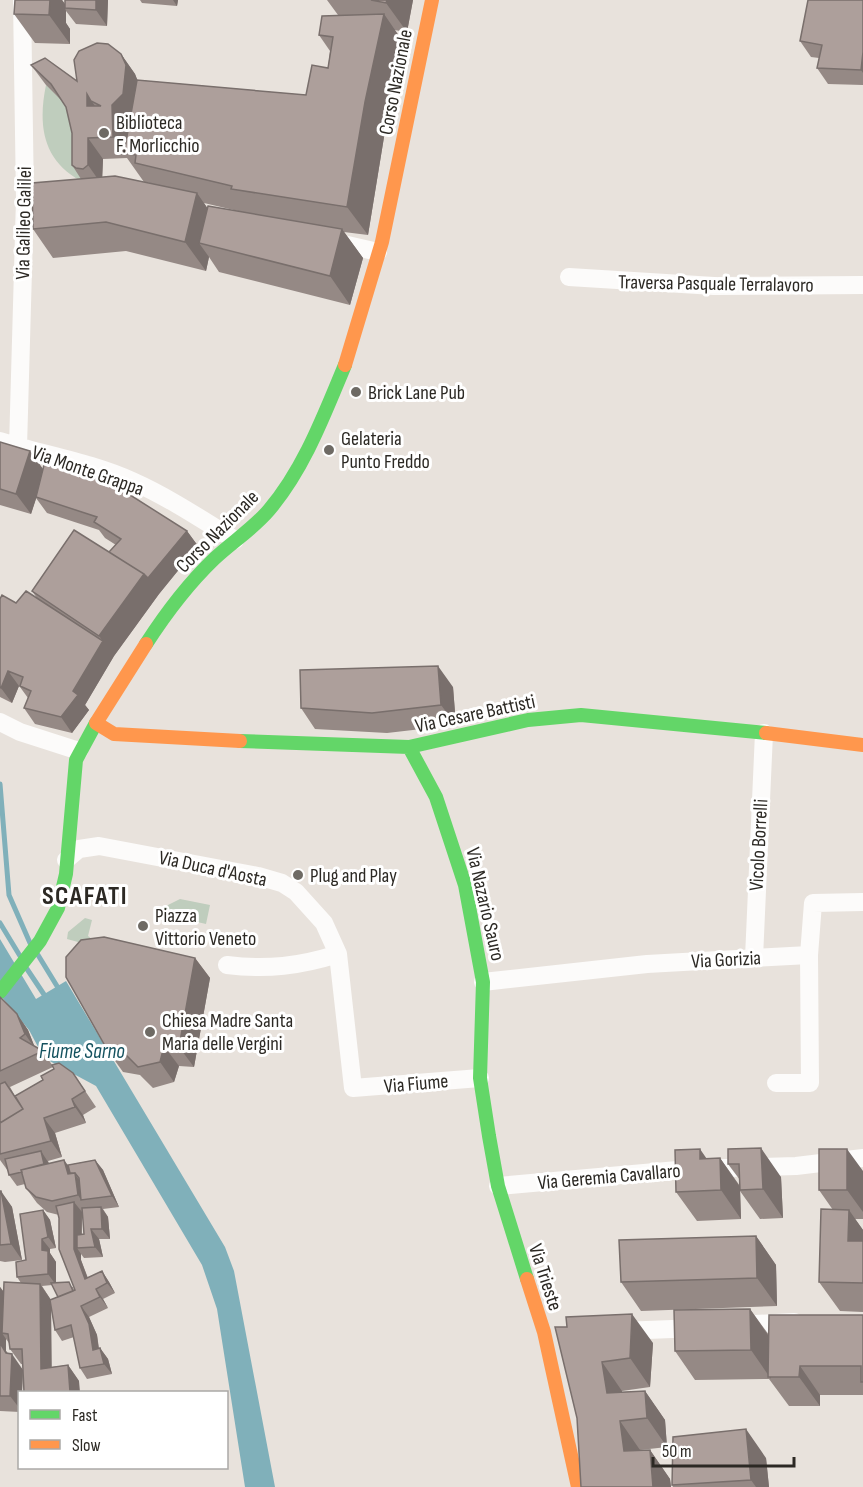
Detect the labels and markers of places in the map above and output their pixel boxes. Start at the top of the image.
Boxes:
place label: Biblioteca F. Morlicchio [116,111,199,158]
marker: Biblioteca F. Morlicchio [97,126,111,140]
place label: Brick Lane Pub [368,381,465,405]
marker: Brick Lane Pub [349,385,363,399]
place label: Gelateria Punto Freddo [341,427,430,474]
marker: Gelateria Punto Freddo [322,443,336,457]
place label: Plug and Play [310,864,397,888]
marker: Plug and Play [291,868,305,882]
place label: Piazza Vittorio Veneto [155,904,256,951]
marker: Piazza Vittorio Veneto [136,919,150,933]
place label: Chiesa Madre Santa Maria delle Vergini [162,1009,293,1056]
marker: Chiesa Madre Santa Maria delle Vergini [143,1025,157,1039]

